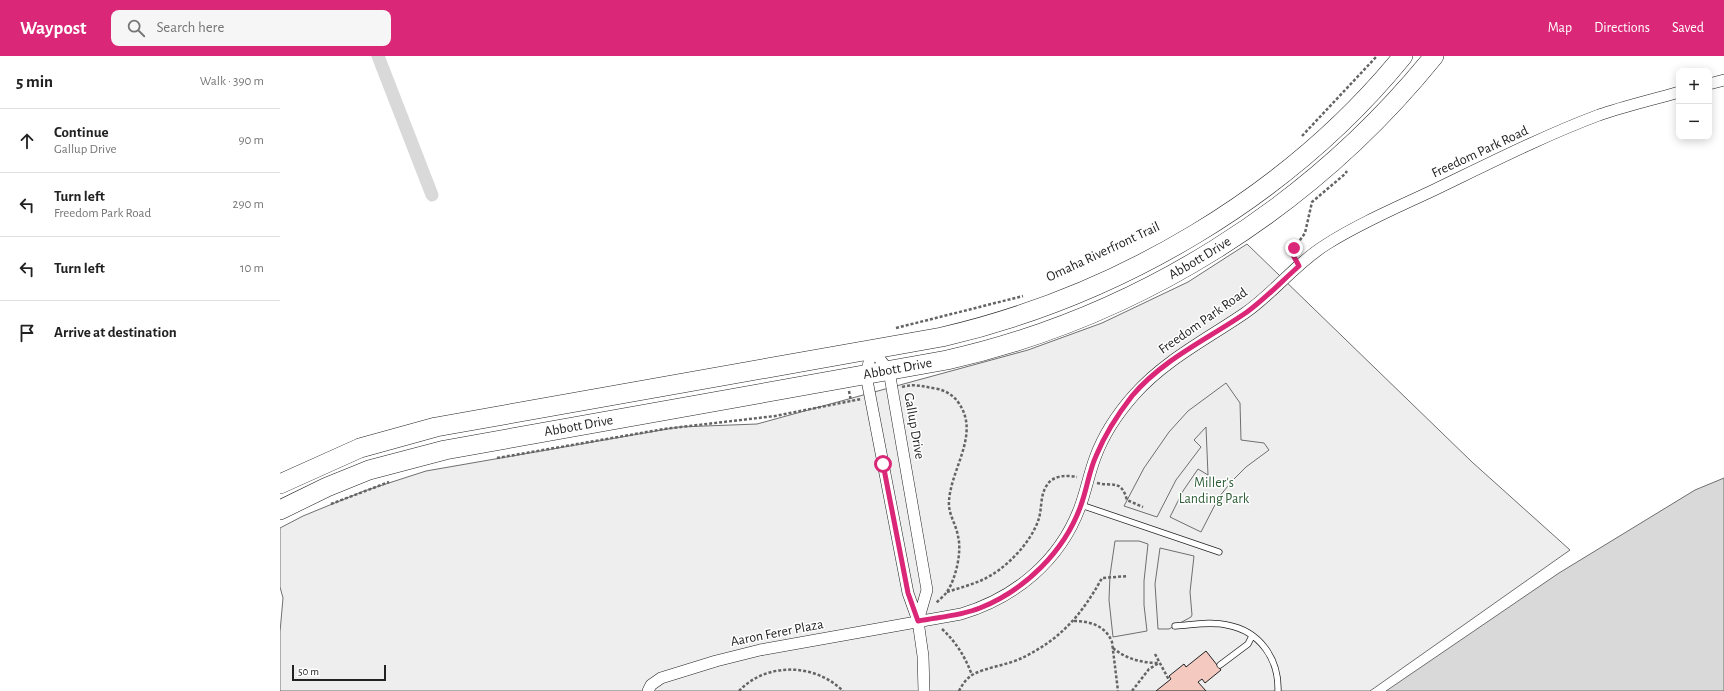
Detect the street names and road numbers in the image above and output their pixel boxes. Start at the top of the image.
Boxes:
street label: Freedom Park Road [1430,124,1530,180]
street label: Omaha Riverfront Trail [1044,220,1162,284]
street label: Abbott Drive [1166,234,1233,282]
street label: Freedom Park Road [1156,285,1250,357]
street label: Abbott Drive [862,356,933,382]
street label: Gallup Drive [901,392,927,460]
street label: Abbott Drive [543,413,614,439]
street label: Aaron Ferer Plaza [729,617,825,649]

